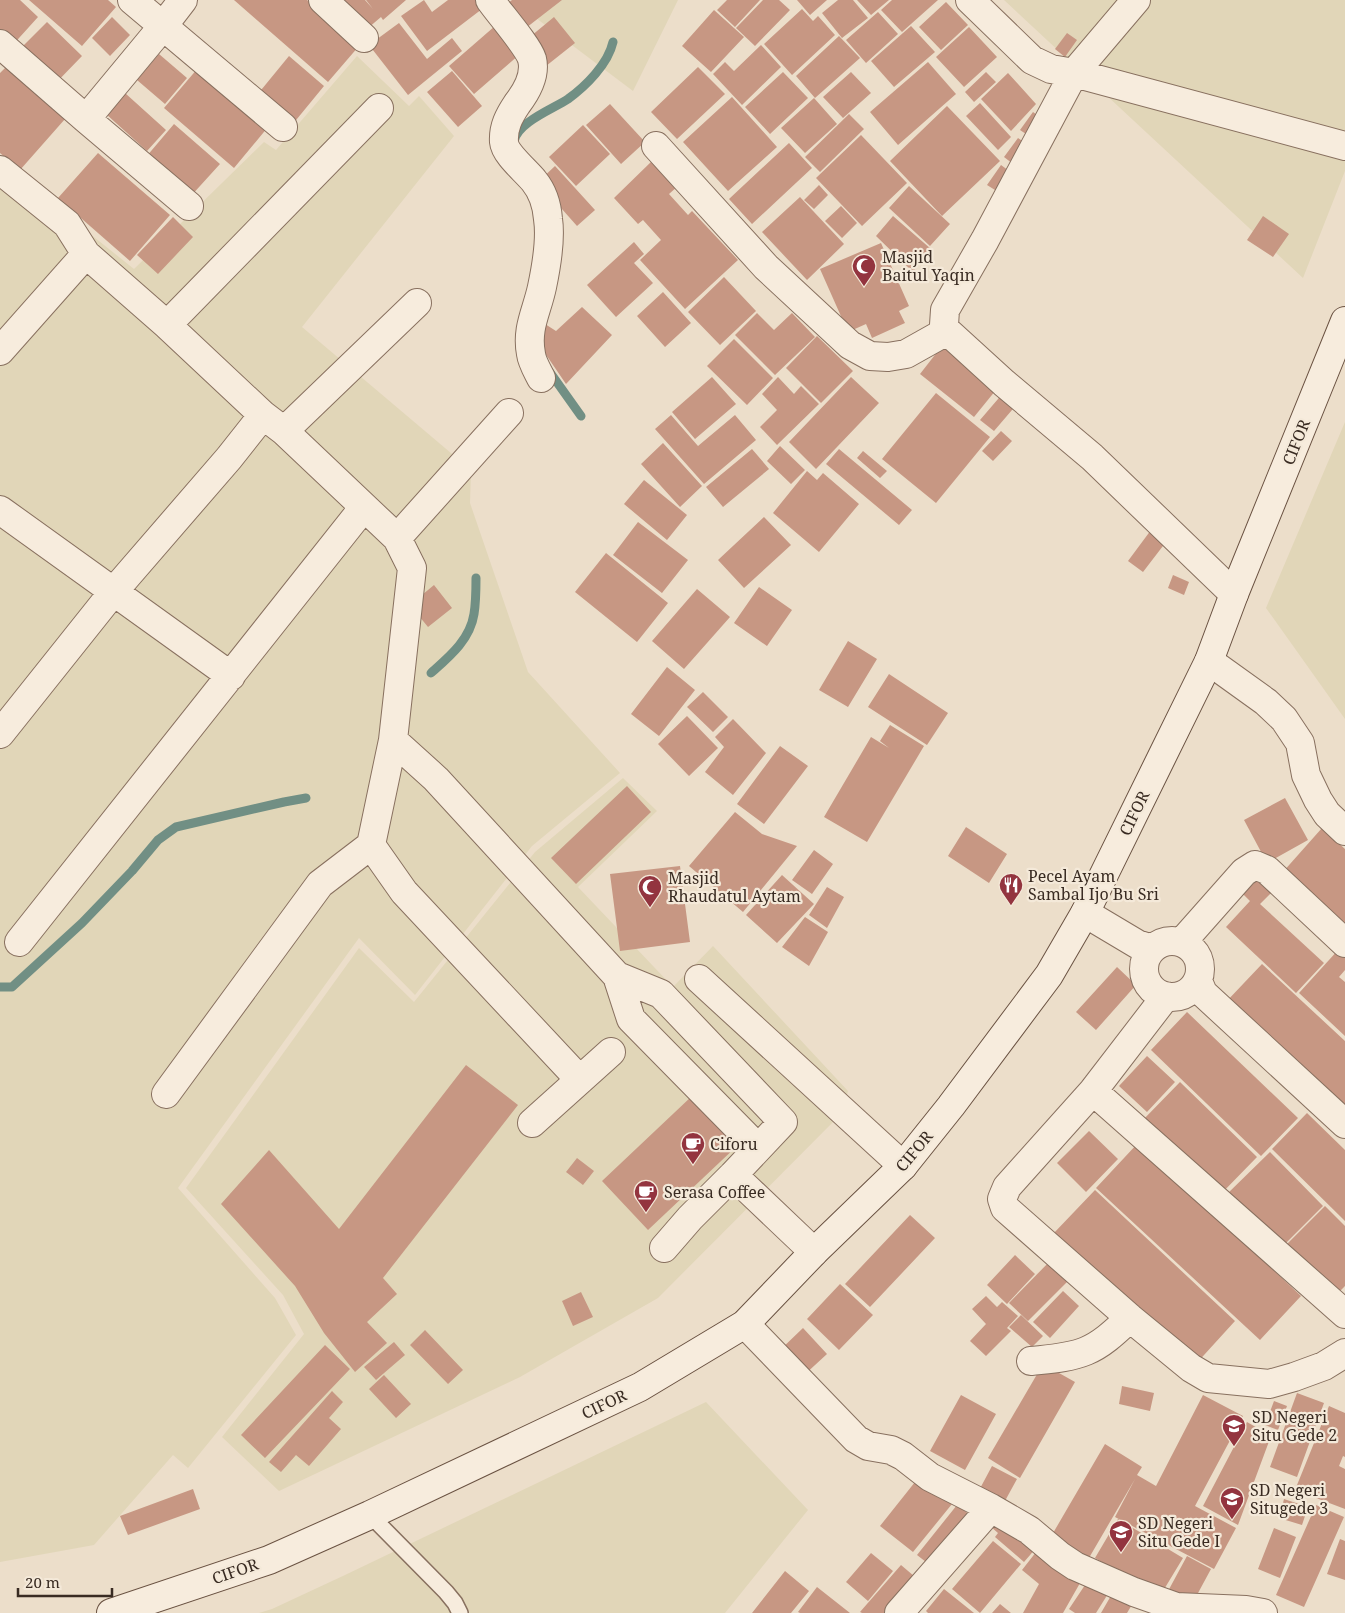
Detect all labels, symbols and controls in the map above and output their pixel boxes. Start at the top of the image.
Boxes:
place label: Masjid Baitul Yaqin [882,246,975,286]
mosque icon: Masjid Baitul Yaqin [851,253,877,287]
street label: CIFOR [1277,415,1315,468]
street label: CIFOR [1114,786,1155,839]
place label: Pecel Ayam Sambal Ijo Bu Sri [1028,865,1159,905]
place label: Masjid Rhaudatul Aytam [668,867,801,907]
restaurant icon: Pecel Ayam Sambal Ijo Bu Sri [998,872,1024,906]
mosque icon: Masjid Rhaudatul Aytam [637,874,663,908]
street label: CIFOR [890,1125,938,1176]
cafe icon: Ciforu [680,1131,706,1165]
place label: Ciforu [710,1133,758,1155]
cafe icon: Serasa Coffee [633,1179,659,1213]
place label: Serasa Coffee [664,1181,765,1203]
street label: CIFOR [578,1384,631,1424]
place label: SD Negeri Situ Gede 2 [1252,1406,1337,1446]
school or university icon: SD Negeri Situ Gede 2 [1221,1413,1247,1447]
place label: SD Negeri Situgede 3 [1250,1479,1328,1519]
school or university icon: SD Negeri Situgede 3 [1219,1486,1245,1520]
place label: SD Negeri Situ Gede I [1138,1512,1220,1552]
school or university icon: SD Negeri Situ Gede I [1108,1519,1134,1553]
street label: CIFOR [209,1553,262,1589]
scale bar [18,1566,111,1598]
text: 20 m [25,1572,60,1592]

